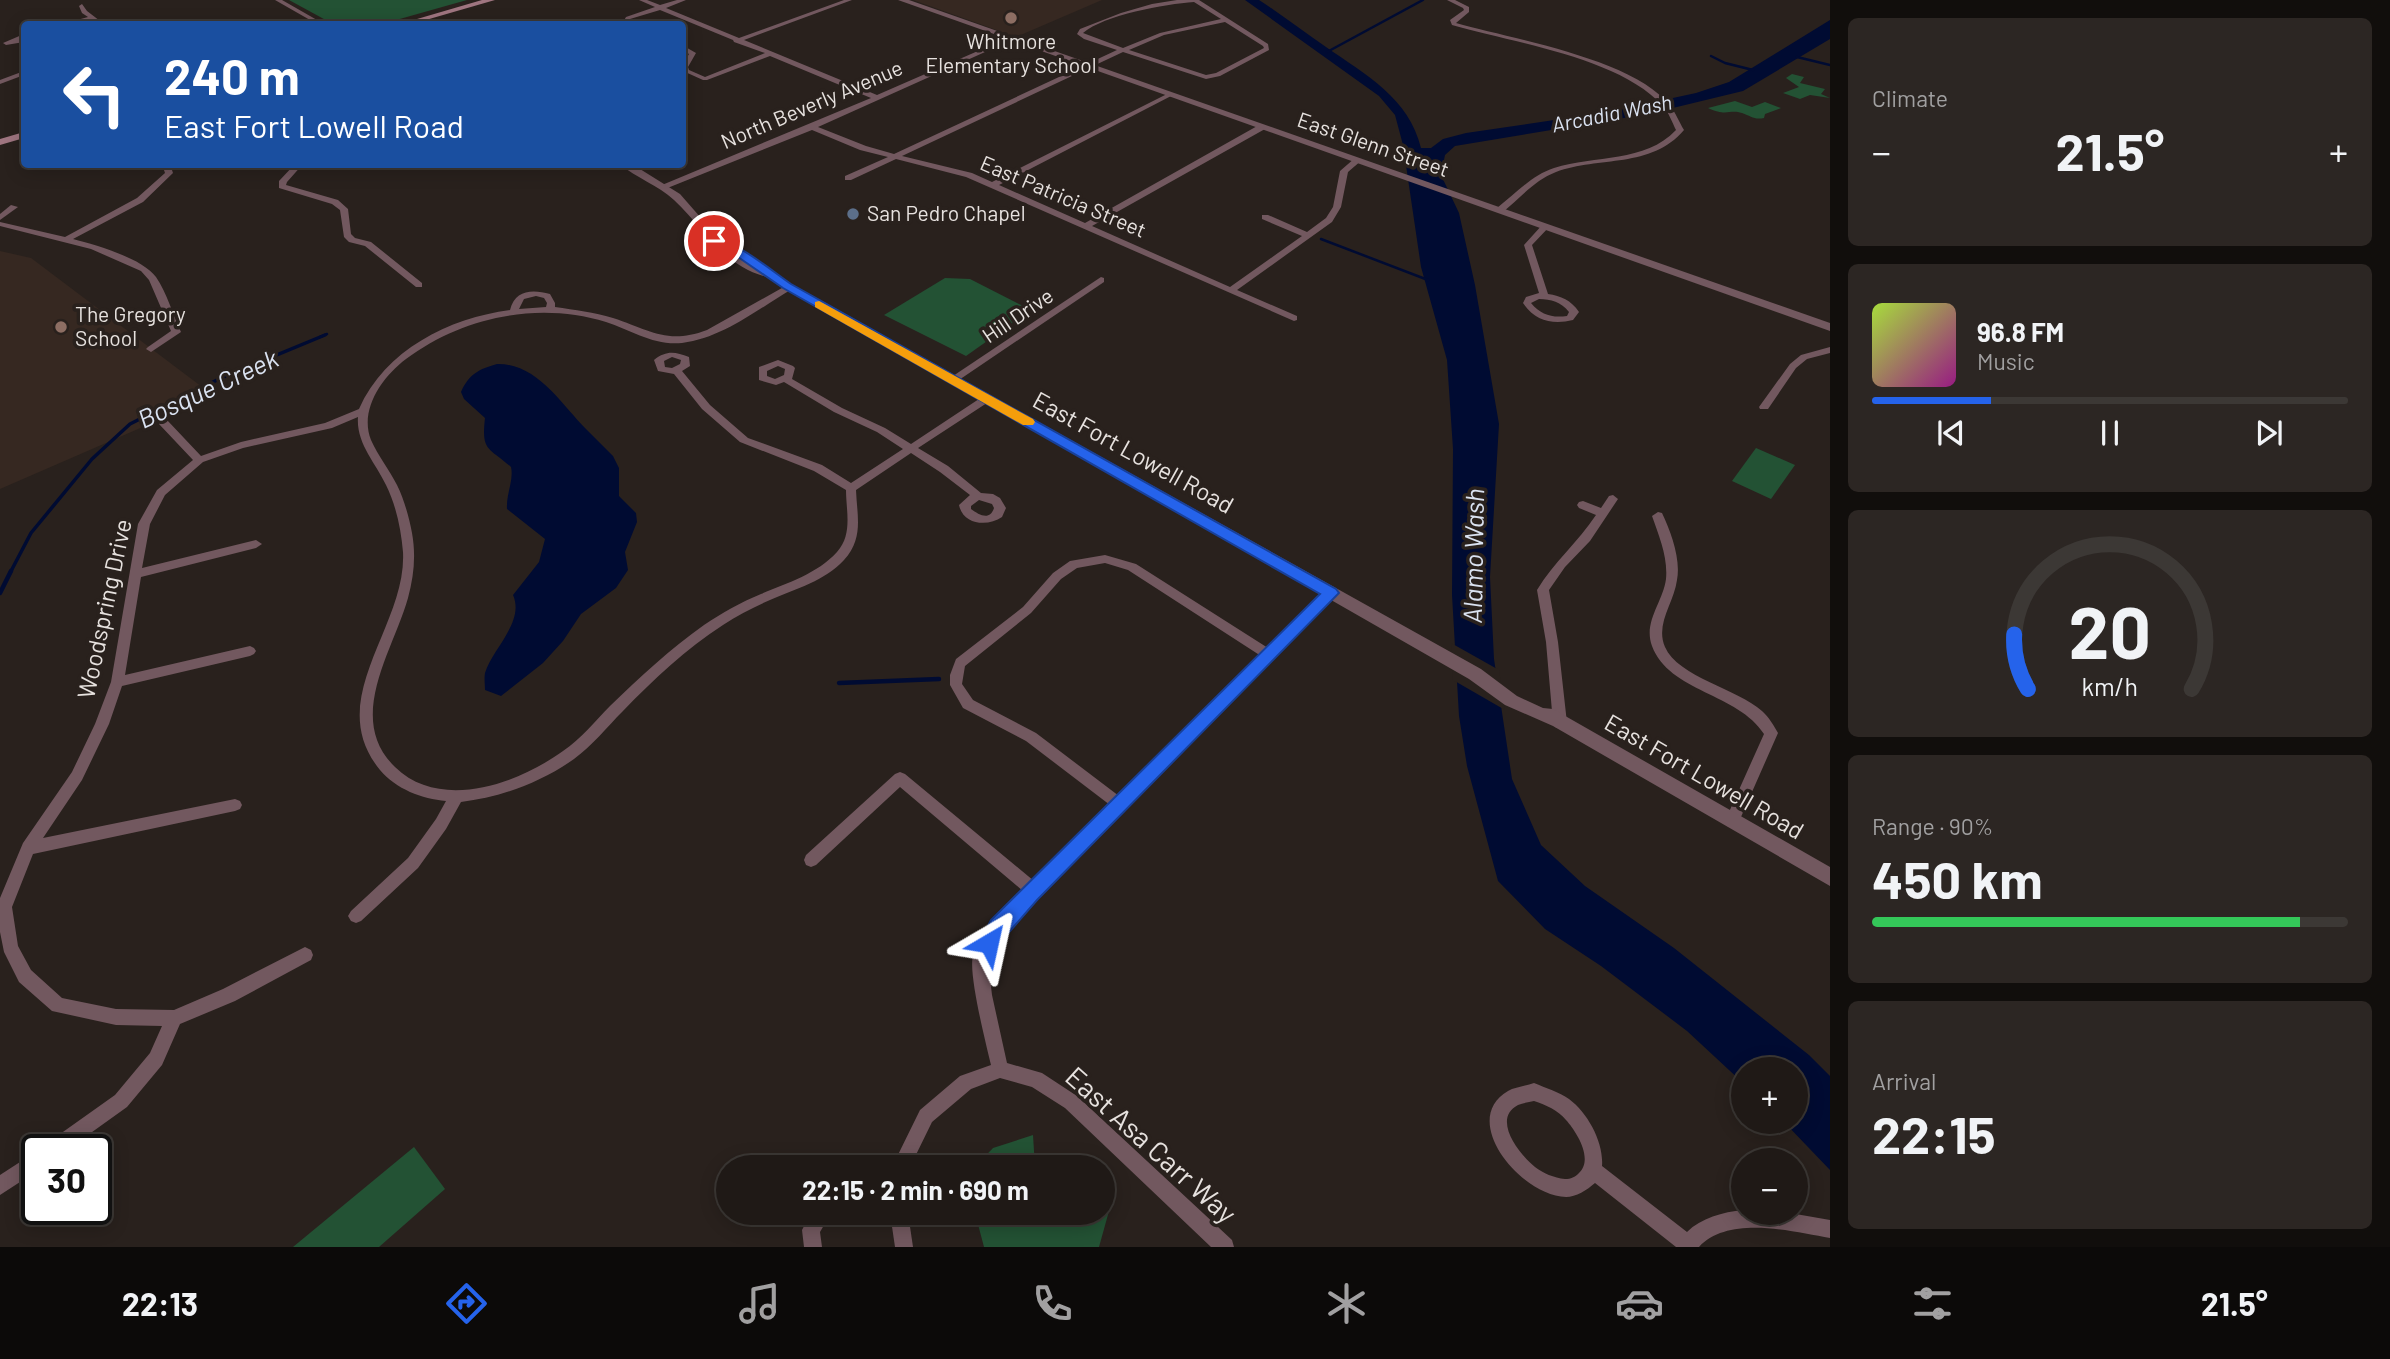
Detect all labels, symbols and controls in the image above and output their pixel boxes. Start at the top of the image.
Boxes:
marker: Whitmore Elementary School [1003,10,1019,26]
place label: Whitmore Elementary School [925,28,1097,77]
text: 240 m [164,46,300,105]
icon: left [49,49,140,140]
street label: North Beverly Avenue [717,54,906,153]
text: Climate [1872,84,1948,112]
water label: Arcadia Wash [1550,89,1674,136]
text: East Fort Lowell Road [164,106,464,144]
street label: East Glenn Street [1295,106,1452,181]
text: 21.5° [2056,119,2164,181]
text: − [1872,128,1891,174]
text: + [2329,128,2348,174]
street label: East Patricia Street [977,149,1150,242]
place label: San Pedro Chapel [867,200,1026,225]
marker: San Pedro Chapel [845,206,861,222]
pin [684,211,744,271]
icon: arrive [695,222,733,260]
street label: Hill Drive [977,282,1057,347]
place label: The Gregory School [75,301,186,350]
text: 96.8 FM [1977,316,2064,347]
marker: The Gregory School [53,319,69,335]
water label: Bosque Creek [132,341,283,434]
text: Music [1977,347,2035,375]
street label: East Fort Lowell Road [1028,384,1239,519]
icon: previous [1932,414,1970,452]
icon: pause [2091,414,2129,452]
icon: next [2250,414,2288,452]
water label: Alamo Wash [1456,488,1489,624]
street label: Woodspring Drive [70,516,137,701]
text: 20 [2069,587,2151,675]
text: km/h [2082,671,2138,701]
street label: East Fort Lowell Road [1600,707,1809,845]
text: Range · 90% [1872,812,1993,840]
text: 450 km [1872,847,2043,909]
position arrow [952,906,1026,980]
map controls [1731,1057,1808,1225]
button: + [1731,1057,1808,1134]
street label: East Asa Carr Way [1059,1059,1244,1230]
text: Arrival [1872,1067,1936,1095]
text: 22:15 [1872,1102,1996,1164]
speed limit sign: 30 [21,1134,112,1225]
button: − [1731,1148,1808,1225]
text: 22:15 · 2 min · 690 m [802,1174,1029,1205]
icon: directions [442,1279,491,1328]
icon: music [735,1279,784,1328]
icon: phone [1028,1279,1077,1328]
icon: climate [1322,1279,1371,1328]
icon: car [1615,1279,1664,1328]
icon: filters [1908,1279,1957,1328]
text: 22:13 [122,1284,198,1322]
text: 21.5° [2201,1284,2268,1322]

